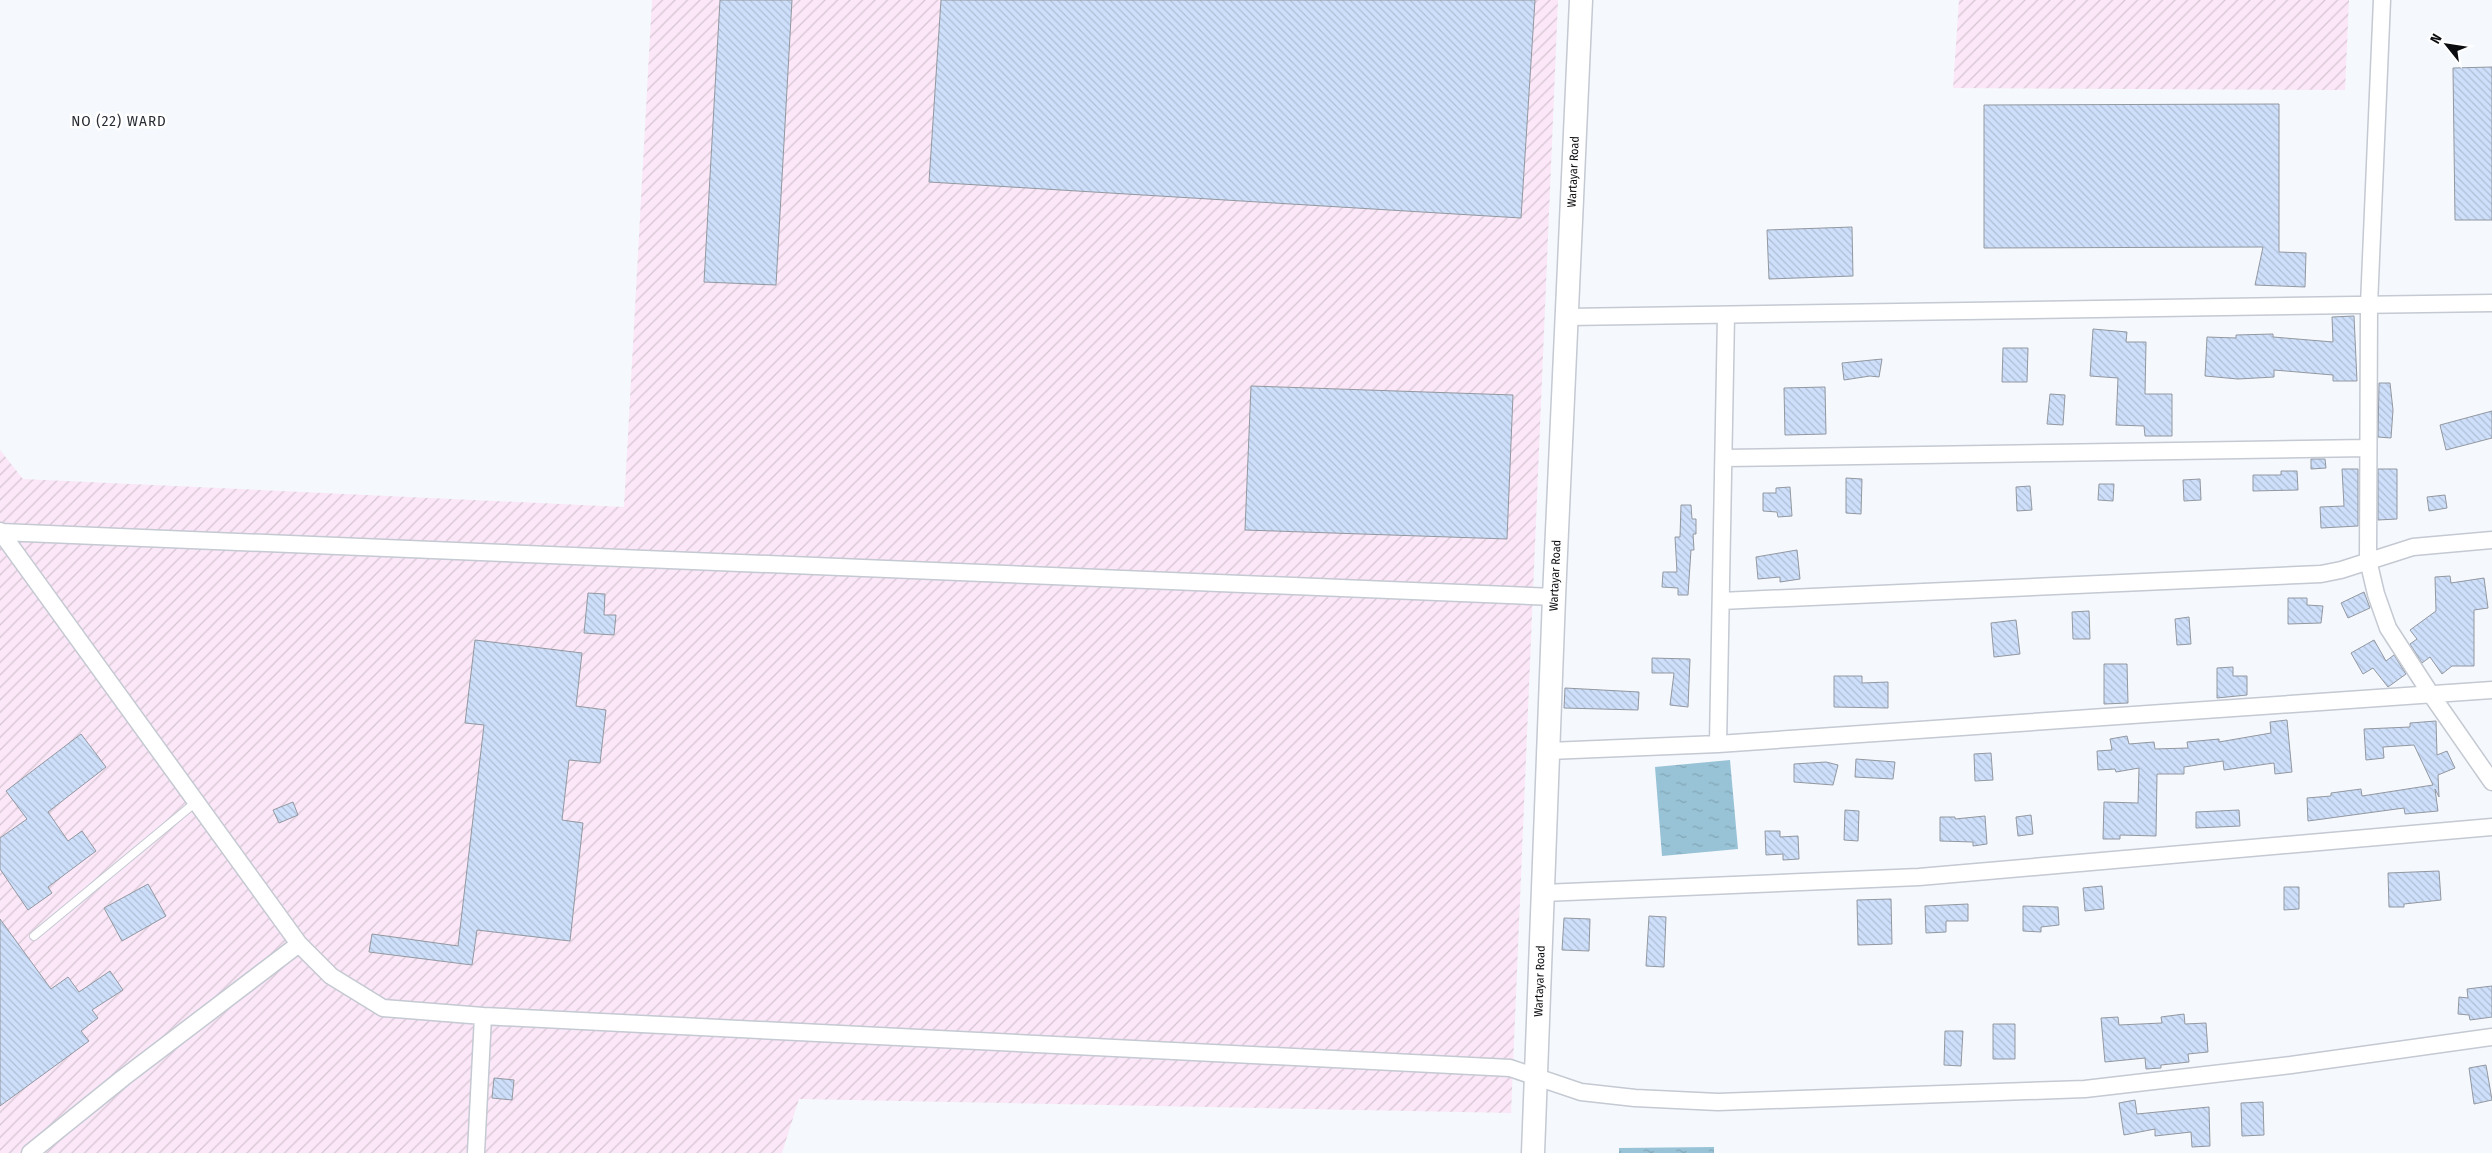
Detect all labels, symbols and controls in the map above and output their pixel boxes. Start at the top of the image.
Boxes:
north arrow [2422,20,2472,70]
text: N [2427,31,2446,47]
district label: NO (22) WARD [71,112,167,130]
street label: Wartayar Road [1565,136,1582,208]
street label: Wartayar Road [1546,539,1564,611]
street label: Wartayar Road [1531,945,1548,1017]

